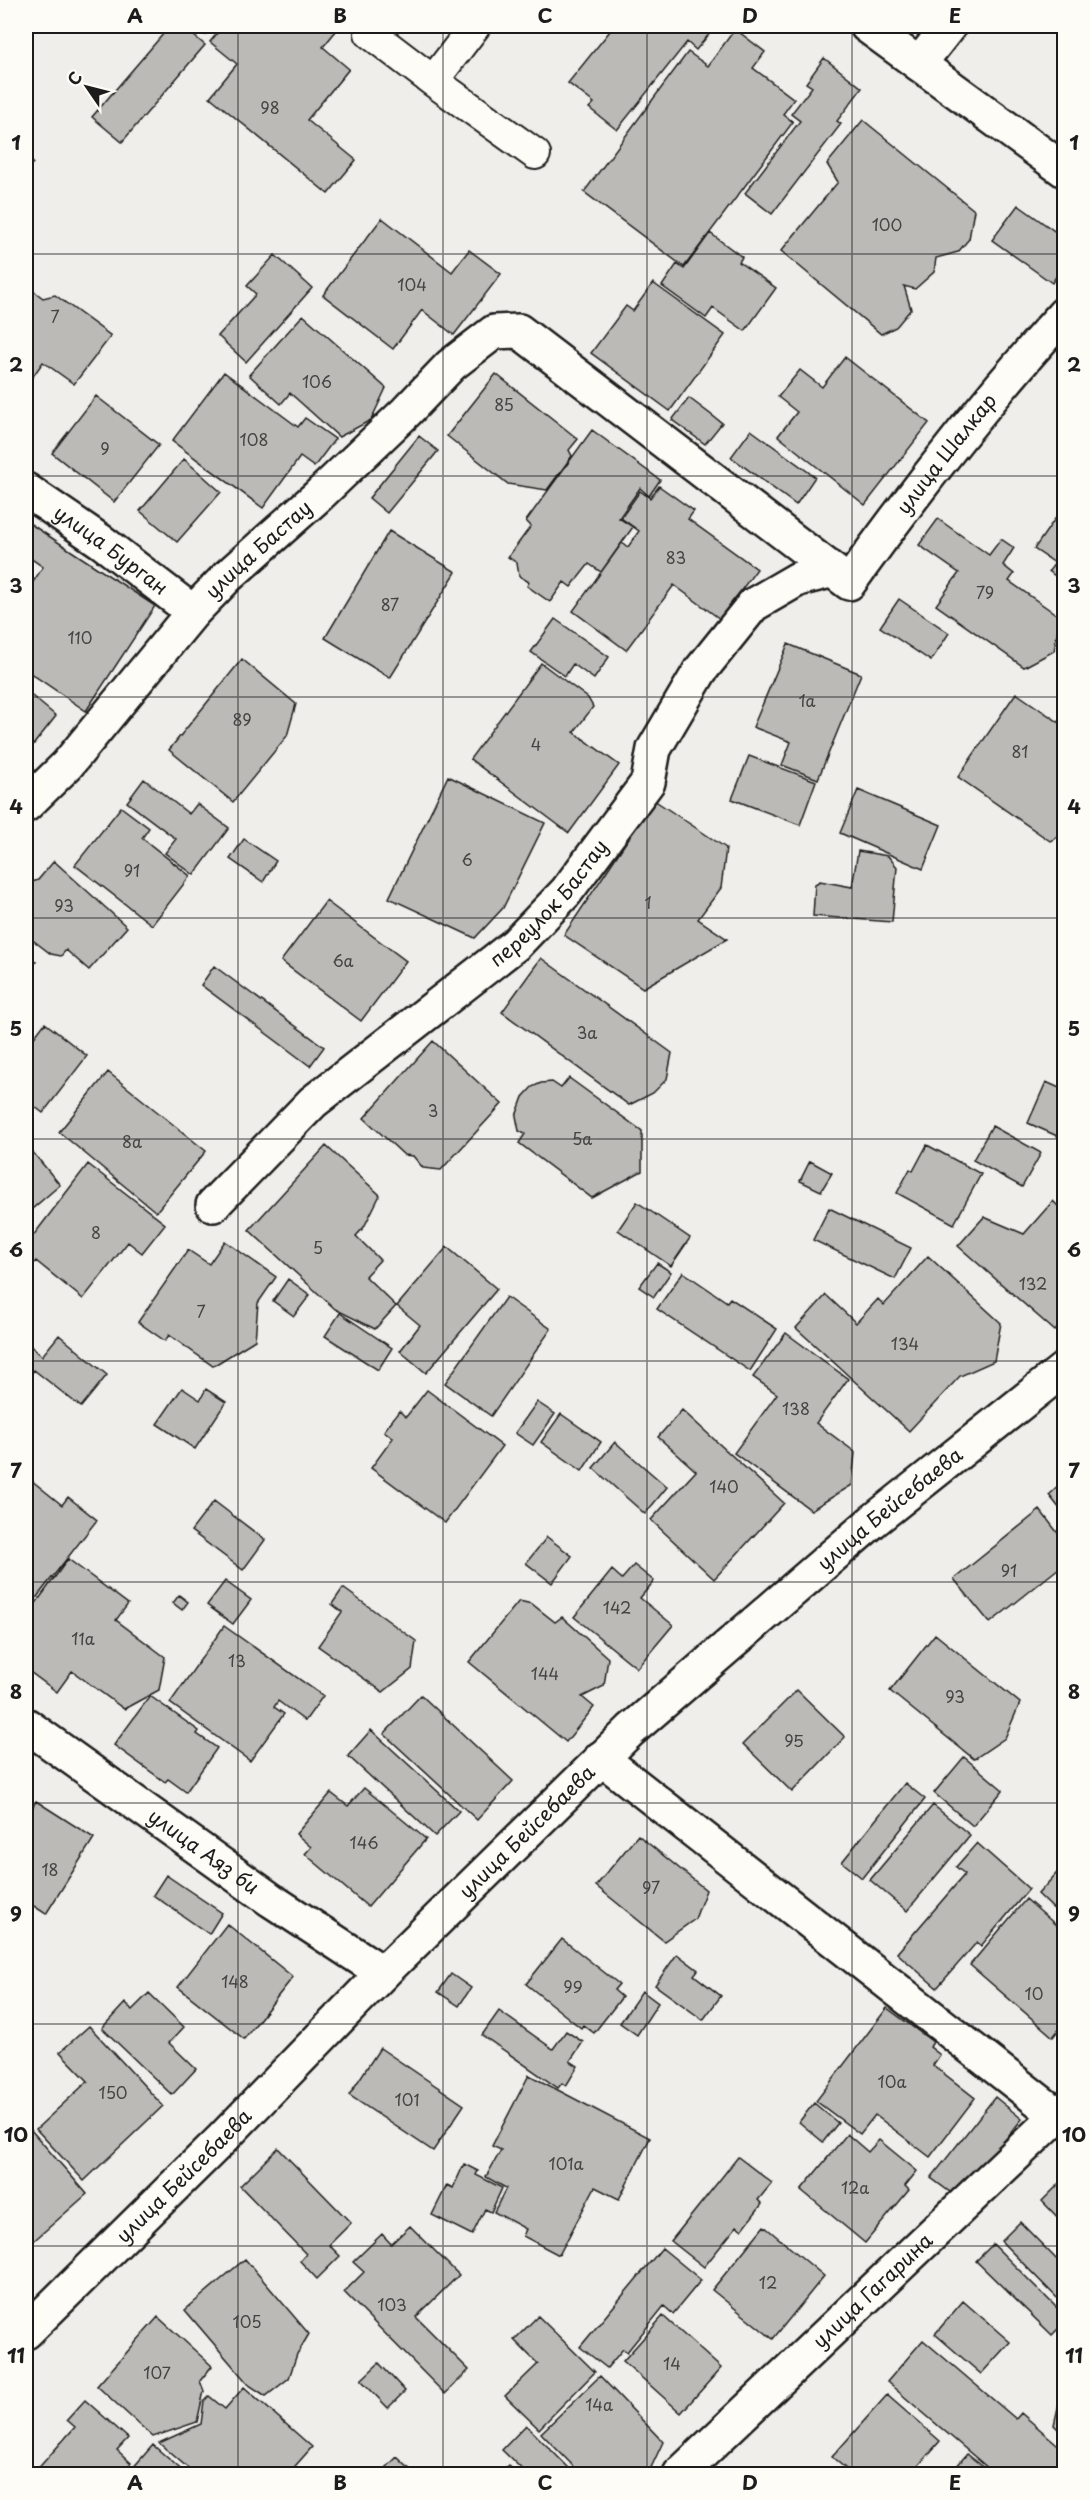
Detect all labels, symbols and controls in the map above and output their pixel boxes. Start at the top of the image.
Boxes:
text: A [127,0,143,30]
text: B [333,0,347,30]
text: C [537,0,553,30]
text: D [742,0,758,30]
text: E [949,0,961,30]
north arrow [57,57,117,117]
text: С [61,66,87,90]
house number: 98 [260,95,280,119]
text: 1 [11,127,21,157]
text: 1 [1069,127,1079,157]
house number: 100 [872,212,902,236]
house number: 104 [397,272,427,296]
house number: 7 [50,304,60,328]
text: 2 [9,349,23,379]
text: 2 [1067,349,1081,379]
house number: 106 [302,369,332,393]
street label: улица Шалкар [888,386,1003,520]
house number: 85 [494,392,514,416]
house number: 108 [240,427,268,451]
house number: 9 [100,436,110,460]
street label: улица Бастау [198,492,318,605]
street label: улица Бурган [48,497,175,602]
house number: 83 [666,545,686,569]
text: 3 [9,570,23,600]
text: 3 [1067,570,1081,600]
house number: 79 [976,580,994,604]
house number: 87 [381,592,399,616]
house number: 110 [67,625,93,649]
house number: 1а [798,688,816,712]
house number: 89 [232,707,252,731]
house number: 4 [531,732,541,756]
house number: 81 [1011,739,1029,763]
text: 4 [9,791,23,821]
text: 4 [1067,791,1081,821]
street label: переулок Бастау [483,833,614,973]
house number: 6 [461,847,473,871]
house number: 91 [124,858,140,882]
house number: 1 [644,890,652,914]
house number: 93 [54,893,74,917]
house number: 6а [332,948,354,972]
text: 5 [10,1013,22,1043]
text: 5 [1068,1013,1080,1043]
house number: 3а [577,1020,597,1044]
house number: 3 [428,1098,438,1122]
house number: 5а [572,1126,592,1150]
house number: 8а [122,1129,142,1153]
house number: 8 [91,1220,101,1244]
text: 6 [9,1234,23,1264]
text: 6 [1067,1234,1081,1264]
house number: 5 [313,1235,323,1259]
house number: 132 [1019,1271,1047,1295]
house number: 7 [196,1299,206,1323]
house number: 134 [891,1331,919,1355]
house number: 138 [782,1396,810,1420]
street label: улица Бейсебаева [810,1439,969,1577]
text: 7 [10,1455,22,1485]
text: 7 [1068,1455,1080,1485]
house number: 140 [709,1474,739,1498]
house number: 91 [1001,1558,1017,1582]
house number: 142 [603,1595,631,1619]
house number: 11а [71,1626,95,1650]
house number: 13 [228,1648,246,1672]
house number: 144 [531,1661,559,1685]
text: 8 [10,1676,22,1706]
text: 8 [1068,1676,1080,1706]
house number: 93 [945,1684,965,1708]
house number: 95 [784,1728,804,1752]
street label: улица Бейсебаева [451,1757,602,1905]
street label: улица Аяз би [142,1801,266,1901]
house number: 146 [349,1830,379,1854]
house number: 18 [41,1857,59,1881]
house number: 97 [642,1875,660,1899]
text: 9 [10,1898,22,1928]
text: 9 [1068,1898,1080,1928]
house number: 148 [221,1969,249,1993]
house number: 99 [563,1974,583,1998]
house number: 10 [1025,1981,1043,2005]
house number: 10а [878,2069,906,2093]
house number: 150 [98,2080,128,2104]
house number: 101 [395,2087,419,2111]
street label: улица Бейсебаева [109,2101,258,2250]
text: 10 [4,2119,28,2149]
text: 10 [1062,2119,1086,2149]
house number: 101а [549,2151,583,2175]
house number: 12а [841,2175,869,2199]
street label: улица Гагарина [805,2225,939,2355]
house number: 12 [759,2270,777,2294]
house number: 103 [377,2292,407,2316]
house number: 105 [232,2309,262,2333]
text: 11 [7,2340,25,2370]
text: 11 [1065,2340,1083,2370]
house number: 14 [663,2351,681,2375]
house number: 107 [143,2360,171,2384]
house number: 14а [585,2392,613,2416]
text: A [127,2467,143,2497]
text: B [333,2467,347,2497]
text: C [537,2467,553,2497]
text: D [742,2467,758,2497]
text: E [949,2467,961,2497]

